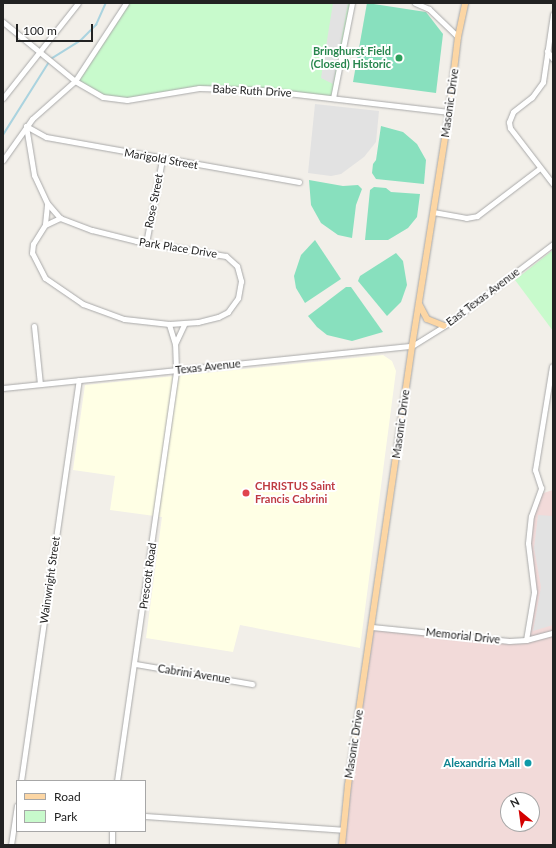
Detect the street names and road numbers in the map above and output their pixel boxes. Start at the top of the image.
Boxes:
street label: Masonic Drive [439,68,461,138]
street label: Babe Ruth Drive [212,82,292,100]
street label: Marigold Street [123,146,199,172]
street label: Rose Street [142,173,166,229]
street label: Park Place Drive [138,235,218,261]
street label: East Texas Avenue [443,265,523,329]
street label: Texas Avenue [175,357,241,377]
street label: Masonic Drive [390,389,412,459]
street label: Wainwright Street [37,536,63,624]
street label: Prescott Road [137,542,159,610]
street label: Memorial Drive [425,626,501,646]
street label: Cabrini Avenue [157,662,231,686]
street label: Masonic Drive [342,709,366,779]

